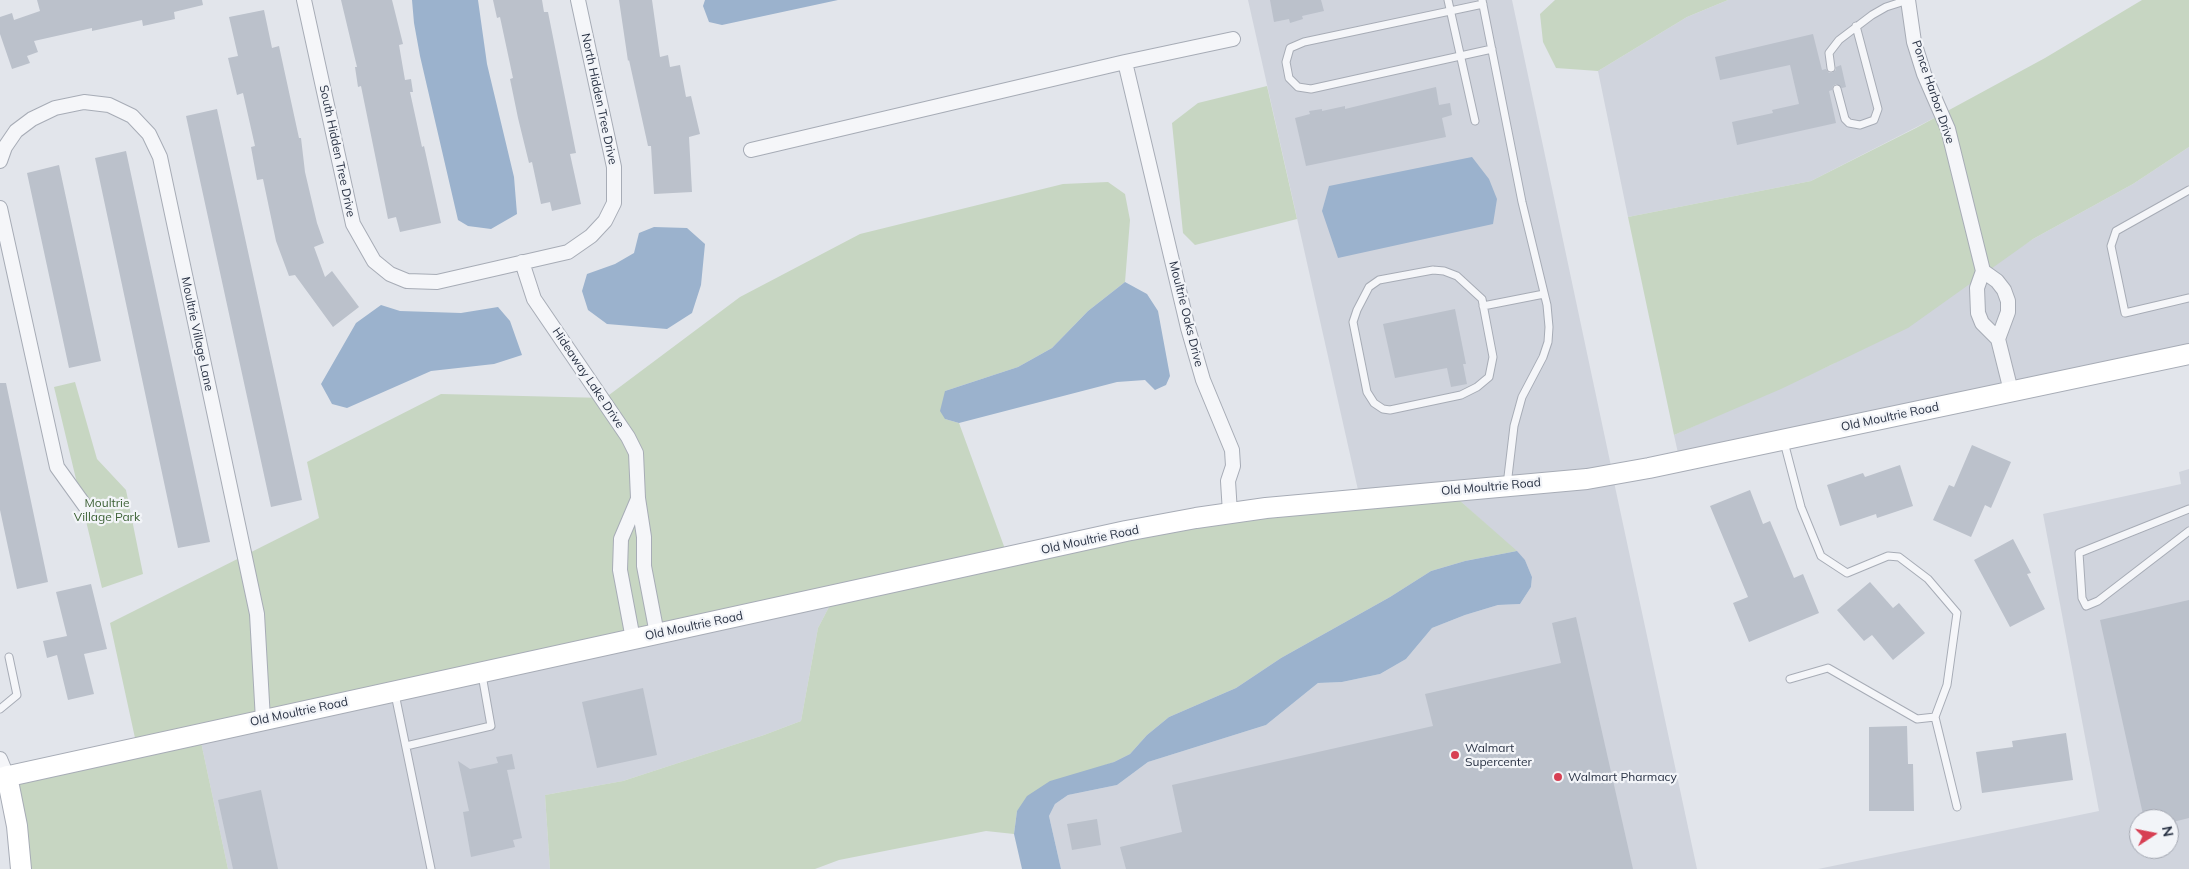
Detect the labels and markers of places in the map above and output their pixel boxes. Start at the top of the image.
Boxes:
place label: Walmart Supercenter [1465,741,1532,769]
marker: Walmart Supercenter [1449,749,1461,761]
place label: Walmart Pharmacy [1568,770,1677,784]
marker: Walmart Pharmacy [1552,771,1564,783]

